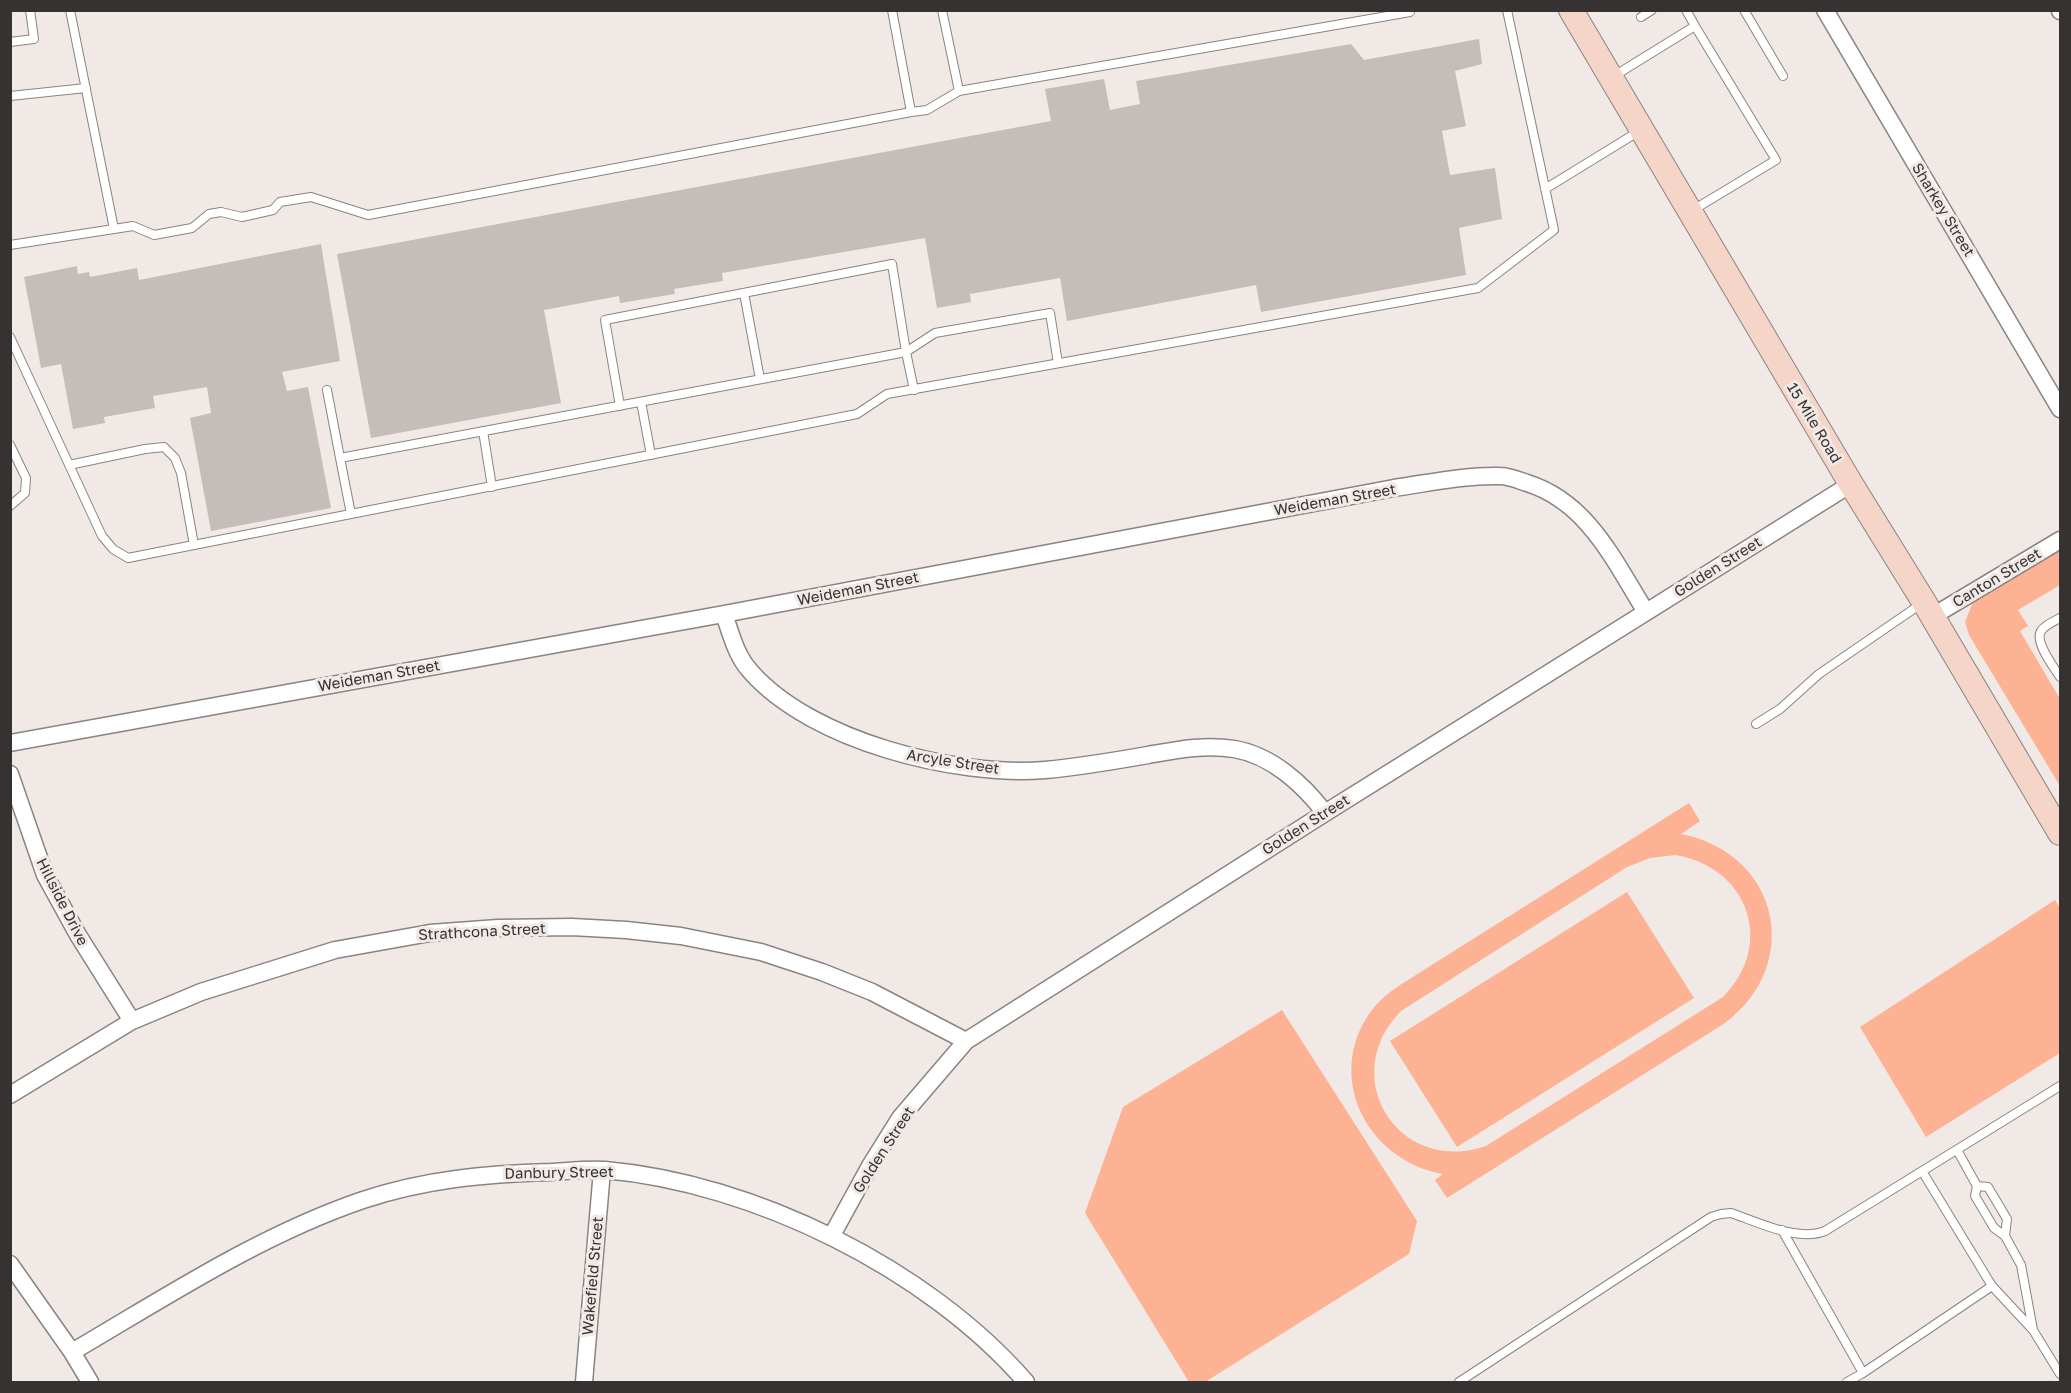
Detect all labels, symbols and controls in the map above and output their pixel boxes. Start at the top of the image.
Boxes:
street label: Sharkey Street [1908,160,1978,260]
street label: 15 Mile Road [1783,380,1845,466]
street label: Weideman Street [1273,480,1397,520]
street label: Golden Street [1671,533,1765,601]
street label: Canton Street [1949,545,2045,611]
street label: Weideman Street [796,568,920,610]
street label: Weideman Street [317,656,441,696]
street label: Arcyle Street [905,746,1001,778]
street label: Golden Street [1259,791,1353,859]
street label: Hillside Drive [32,855,92,949]
street label: Strathcona Street [418,920,546,944]
street label: Golden Street [849,1103,919,1197]
street label: Danbury Street [504,1163,614,1183]
street label: Wakefield Street [579,1216,607,1336]

